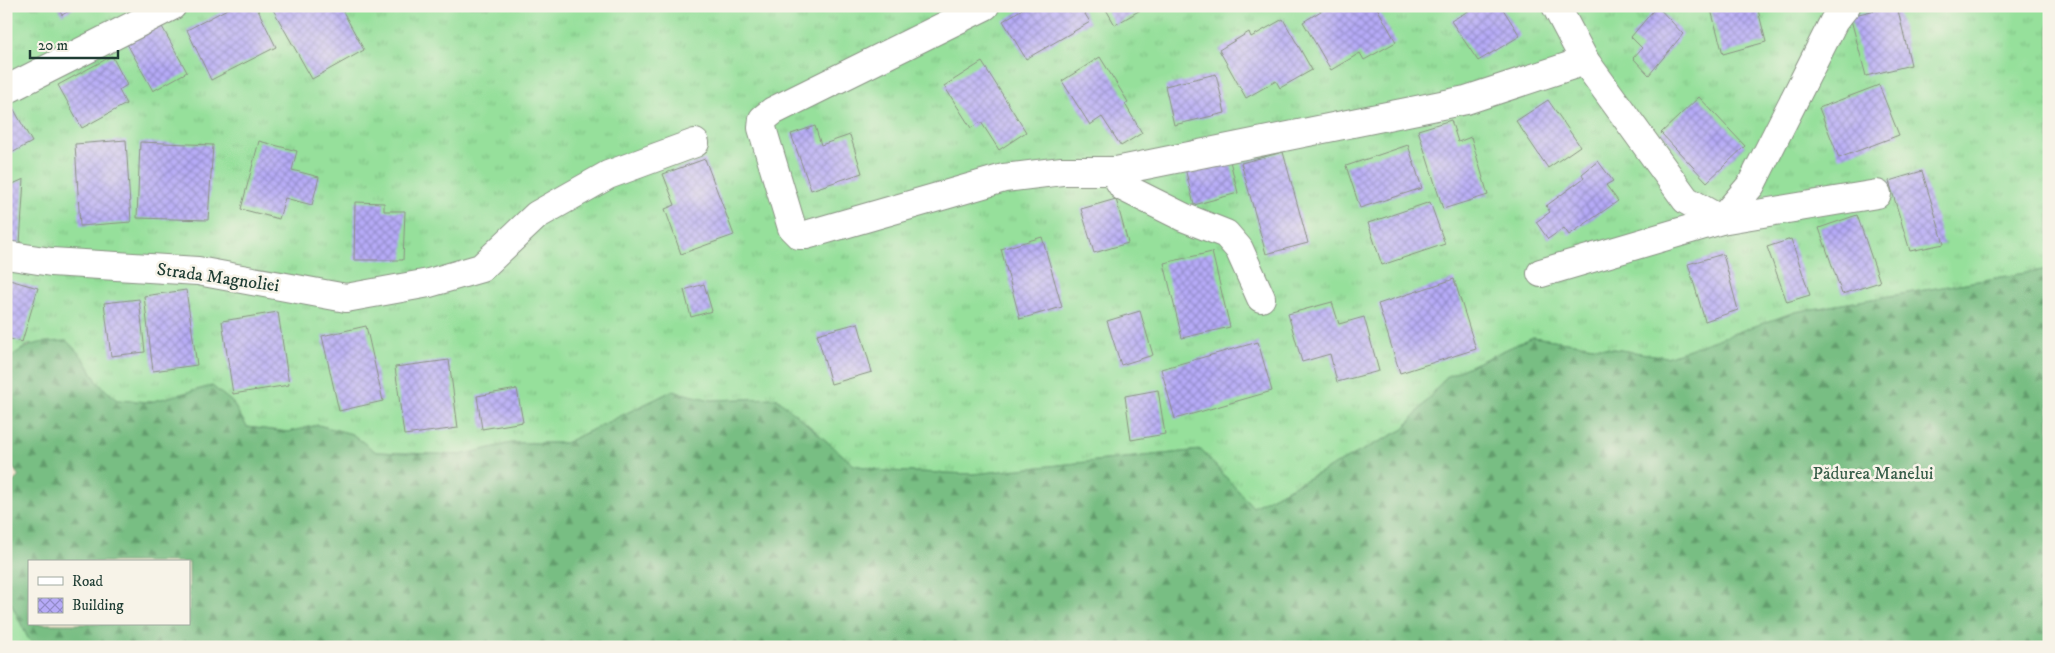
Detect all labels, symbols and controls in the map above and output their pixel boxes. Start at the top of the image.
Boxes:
scale bar [30,28,118,60]
text: 20 m [38,36,68,55]
street label: Strada Magnoliei [156,259,280,297]
park label: Pădurea Manelui [1813,463,1934,485]
legend [28,560,190,626]
text: Road [72,572,104,591]
text: Building [72,596,124,615]

